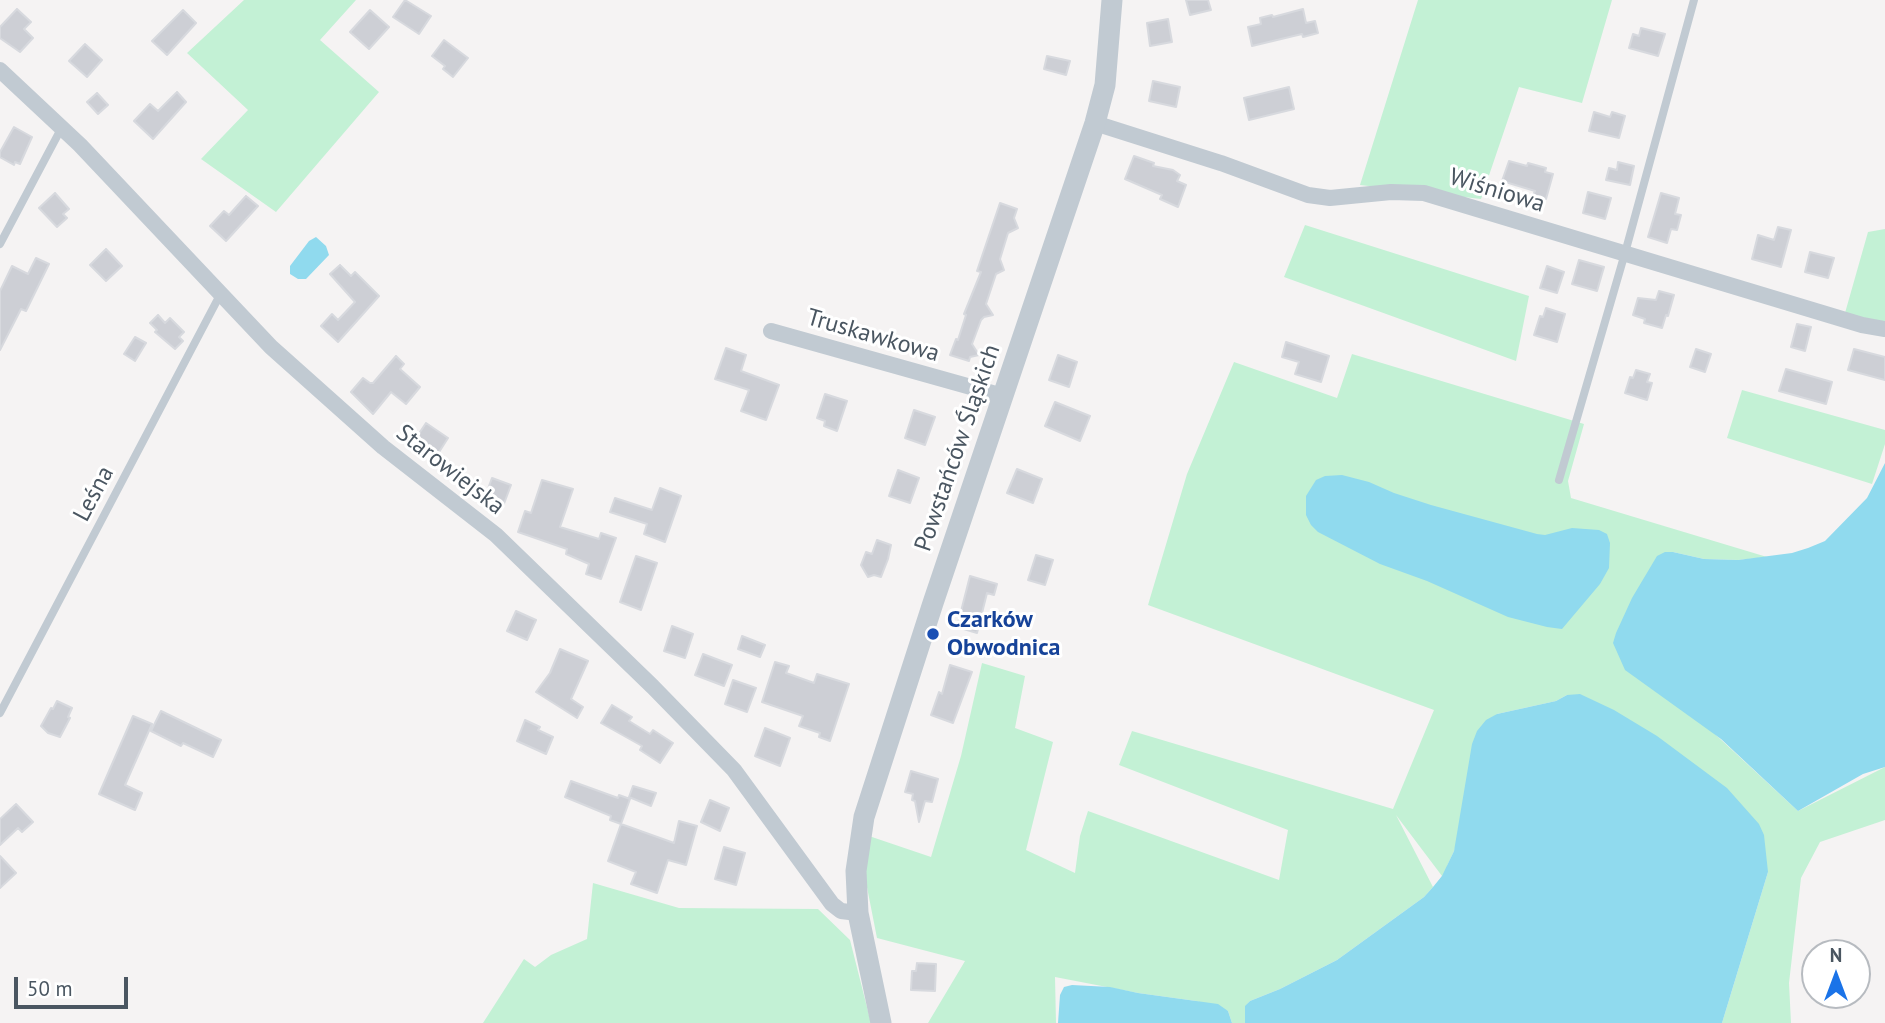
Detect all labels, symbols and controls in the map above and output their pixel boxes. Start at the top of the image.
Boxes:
street label: Wiśniowa [1446,163,1548,219]
street label: Truskawkowa [803,303,943,369]
street label: Powstańców Śląskich [909,341,1007,555]
street label: Starowiejska [390,419,510,521]
street label: Leśna [68,461,120,527]
place label: Czarków Obwodnica [947,606,1060,662]
marker: Czarków Obwodnica [925,626,941,642]
north arrow [1801,939,1871,1009]
text: N [1830,943,1842,967]
scale bar [18,964,131,1008]
text: 50 m [27,975,73,1002]

